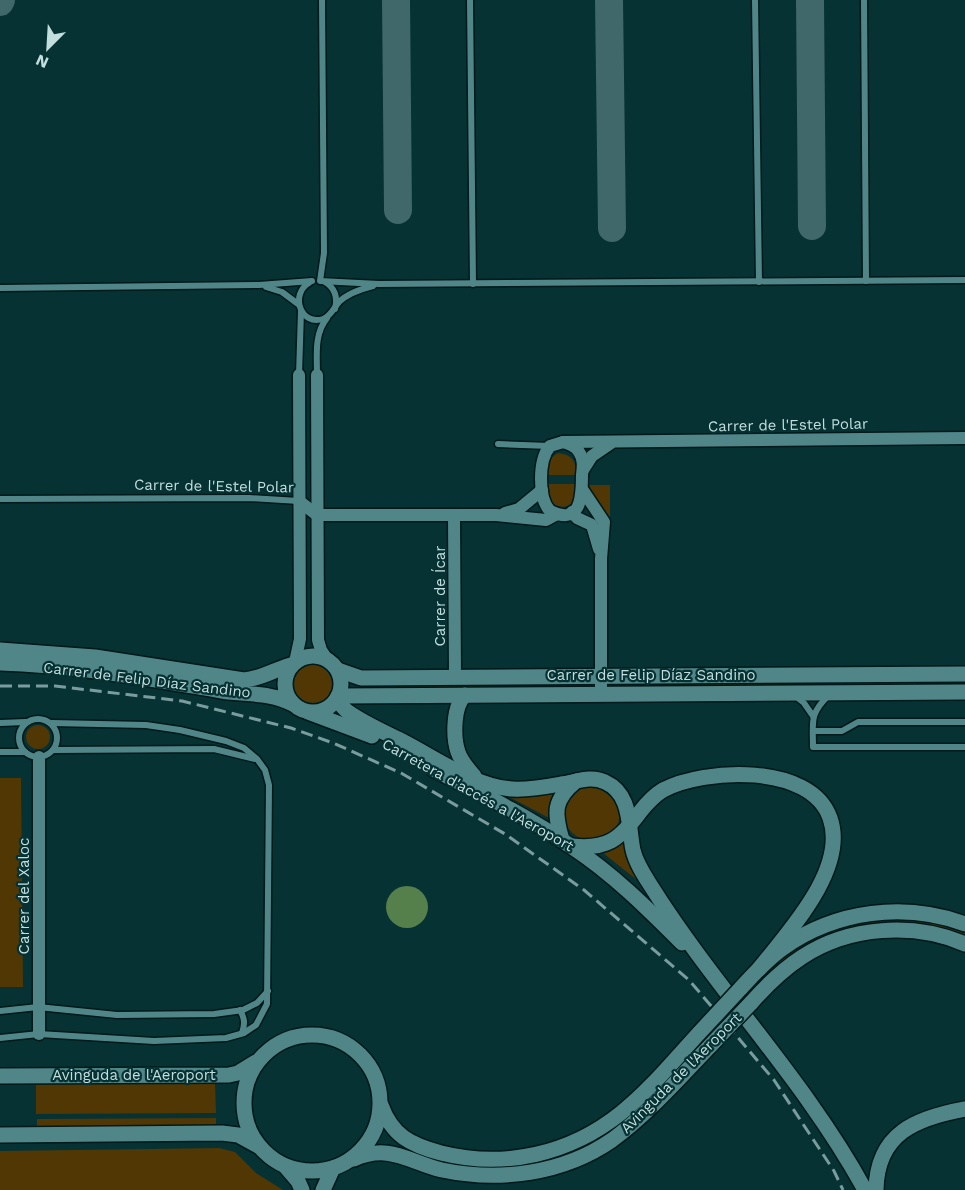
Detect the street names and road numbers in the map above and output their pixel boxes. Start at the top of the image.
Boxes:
street label: Carrer de l'Estel Polar [708,415,868,435]
street label: Carrer de l'Estel Polar [134,476,294,496]
street label: Carrer de Ícar [431,546,449,646]
street label: Carrer de Felip Díaz Sandino [42,658,252,702]
street label: Carrer de Felip Díaz Sandino [547,666,755,684]
street label: Carretera d'accés a l'Aeroport [379,735,578,856]
street label: Carrer del Xaloc [15,838,33,954]
street label: Avinguda de l'Aeroport [617,1008,746,1137]
street label: Avinguda de l'Aeroport [52,1066,216,1084]

